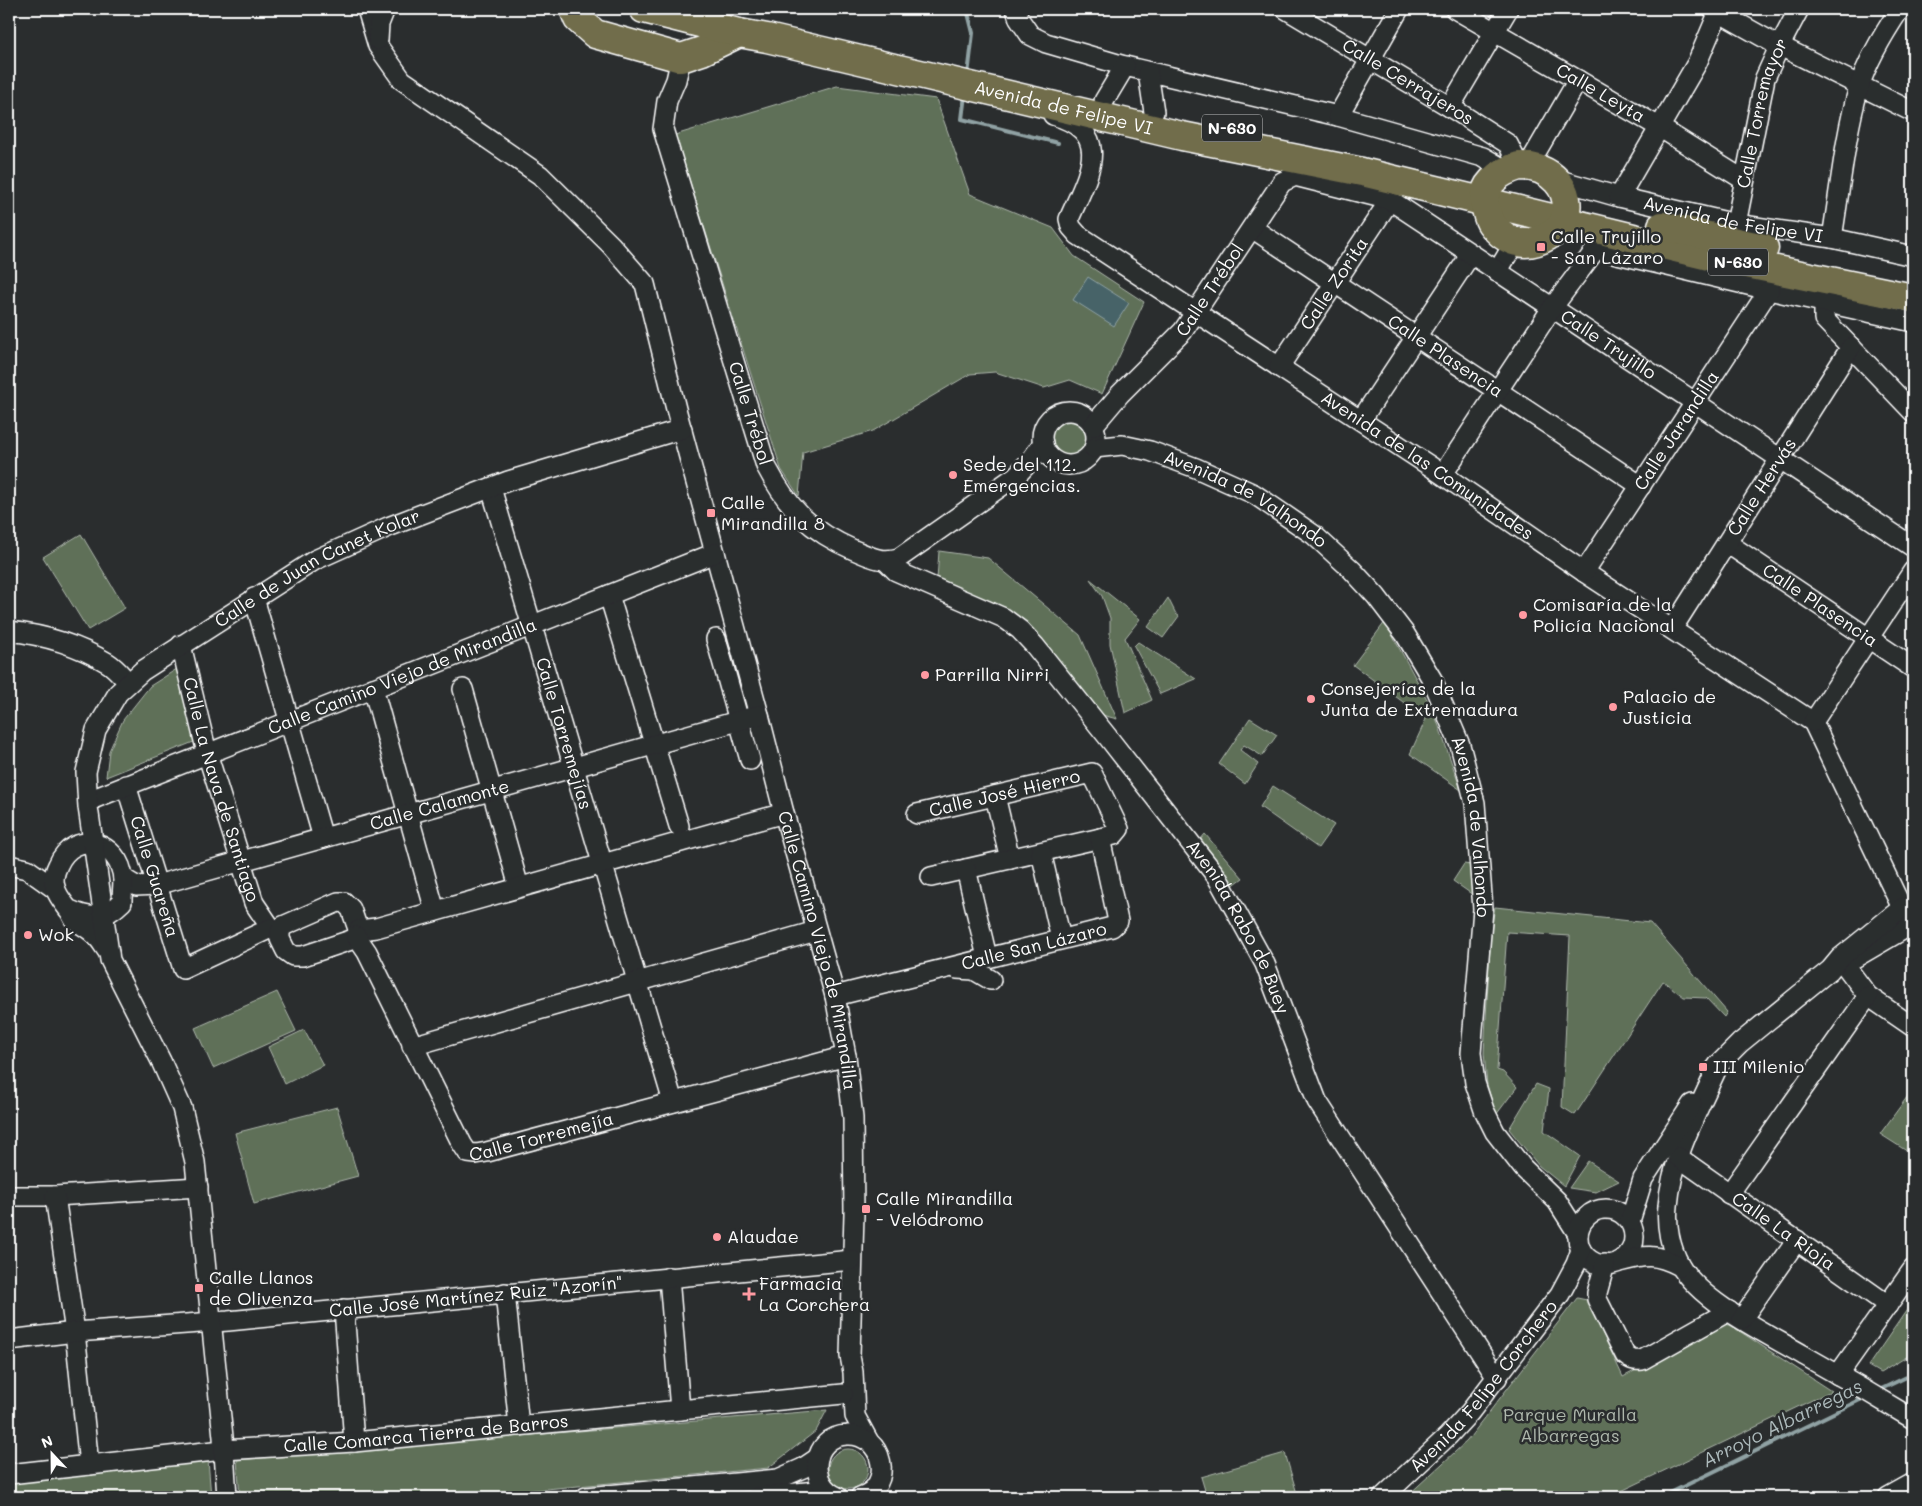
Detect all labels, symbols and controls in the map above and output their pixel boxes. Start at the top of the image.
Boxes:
street label: Calle Cerrajeros [1338,32,1478,130]
street label: Calle Torremayor [1730,33,1793,190]
street label: Calle Leyta [1552,57,1650,127]
street label: Avenida de Felipe VI [972,74,1155,140]
road number: N-630 [1202,115,1262,142]
street label: Avenida de Felipe VI [1641,190,1825,248]
place label: Calle Trujillo - San Lázaro [1551,224,1663,269]
street label: Calle Zorita [1294,232,1373,334]
street label: Calle Trébol [1170,238,1249,341]
marker: Calle Trujillo - San Lázaro [1535,241,1547,253]
road number: N-630 [1708,248,1768,276]
street label: Calle Trujillo [1556,303,1662,385]
street label: Calle Plasencia [1383,308,1508,402]
street label: Calle Trébol [724,358,778,468]
street label: Calle Jarandilla [1628,366,1724,495]
street label: Avenida de las Comunidades [1317,385,1539,545]
street label: Calle Hervás [1721,433,1801,540]
street label: Avenida de Valhondo [1161,444,1333,553]
place label: Sede del 112. Emergencias. [963,452,1081,497]
marker: Sede del 112. Emergencias. [947,469,959,481]
place label: Calle Mirandilla 8 [721,490,825,535]
street label: Calle de Juan Canet Kolar [210,503,423,632]
marker: Calle Mirandilla 8 [705,507,717,519]
street label: Calle Plasencia [1758,557,1883,652]
place label: Comisaría de la Policía Nacional [1533,592,1675,637]
marker: Comisaría de la Policía Nacional [1517,609,1529,621]
street label: Calle Camino Viejo de Mirandilla [264,612,540,740]
street label: Calle Torremejías [531,654,599,812]
place label: Parrilla Nirri [935,662,1049,686]
marker: Parrilla Nirri [919,669,931,681]
street label: Calle La Nava de Santiago [178,675,266,905]
place label: Consejerías de la Junta de Extremadura [1321,676,1519,721]
place label: Palacio de Justicia [1623,684,1716,729]
marker: Consejerías de la Junta de Extremadura [1305,693,1317,705]
marker: Palacio de Justicia [1607,701,1619,713]
street label: Avenida de Valhondo [1446,732,1496,919]
street label: Calle José Hierro [926,763,1083,822]
street label: Calle Calamonte [367,773,512,835]
street label: Calle Camino Viejo de Mirandilla [773,808,863,1091]
street label: Calle Guareña [125,813,185,940]
street label: Avenida Rabo de Buey [1181,834,1296,1017]
street label: Calle San Lázaro [959,916,1109,975]
place label: Wok [38,922,74,946]
marker: Wok [22,929,34,941]
place label: III Milenio [1713,1054,1804,1078]
marker: III Milenio [1697,1061,1709,1073]
street label: Calle Torremejía [468,1106,616,1166]
place label: Calle Mirandilla - Velódromo [876,1186,1013,1231]
street label: Calle La Rioja [1727,1186,1841,1275]
marker: Calle Mirandilla - Velódromo [860,1203,872,1215]
place label: Alaudae [727,1224,799,1248]
marker: Alaudae [711,1231,723,1243]
place label: Calle Llanos de Olivenza [209,1265,314,1310]
street label: Calle José Martínez Ruiz "Azorín" [328,1269,624,1322]
place label: Farmacia La Corchera [759,1271,870,1316]
marker: Calle Llanos de Olivenza [193,1282,205,1294]
marker: Farmacia La Corchera [743,1288,755,1300]
street label: Avenida Felipe Corchero [1404,1294,1562,1477]
water label: Arroyo Albarregas [1697,1373,1866,1472]
park label: Parque Muralla Albarregas [1503,1402,1637,1447]
street label: Calle Comarca Tierra de Barros [283,1408,569,1457]
north arrow [28,1428,78,1478]
text: N [38,1431,55,1452]

